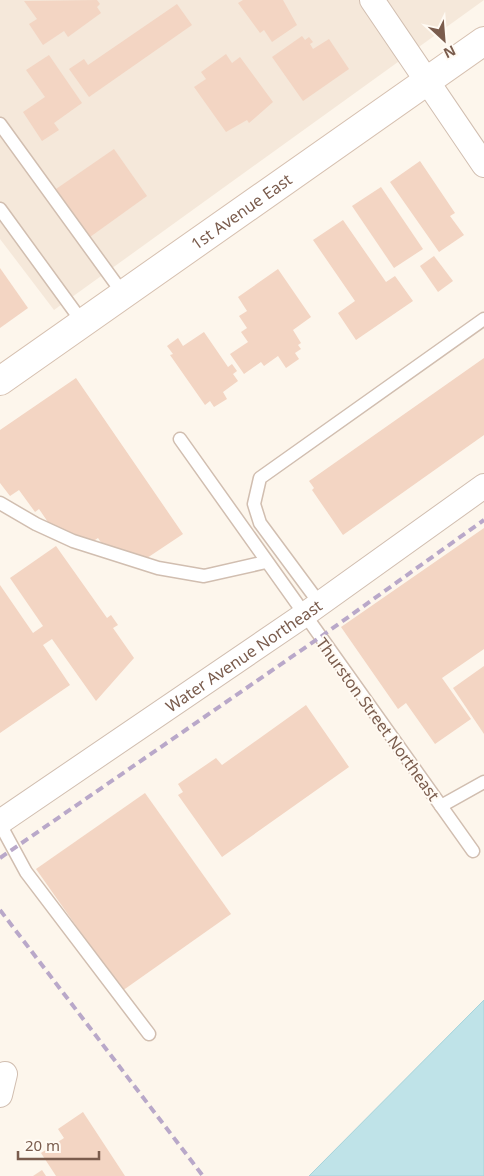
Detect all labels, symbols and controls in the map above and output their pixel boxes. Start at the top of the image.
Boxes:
north arrow [419,15,469,65]
text: N [441,41,459,63]
street label: 1st Avenue East [187,168,296,254]
street label: Water Avenue Northeast [161,594,327,717]
street label: Thurston Street Northeast [311,633,445,805]
scale bar [18,1128,99,1160]
text: 20 m [25,1135,60,1155]

